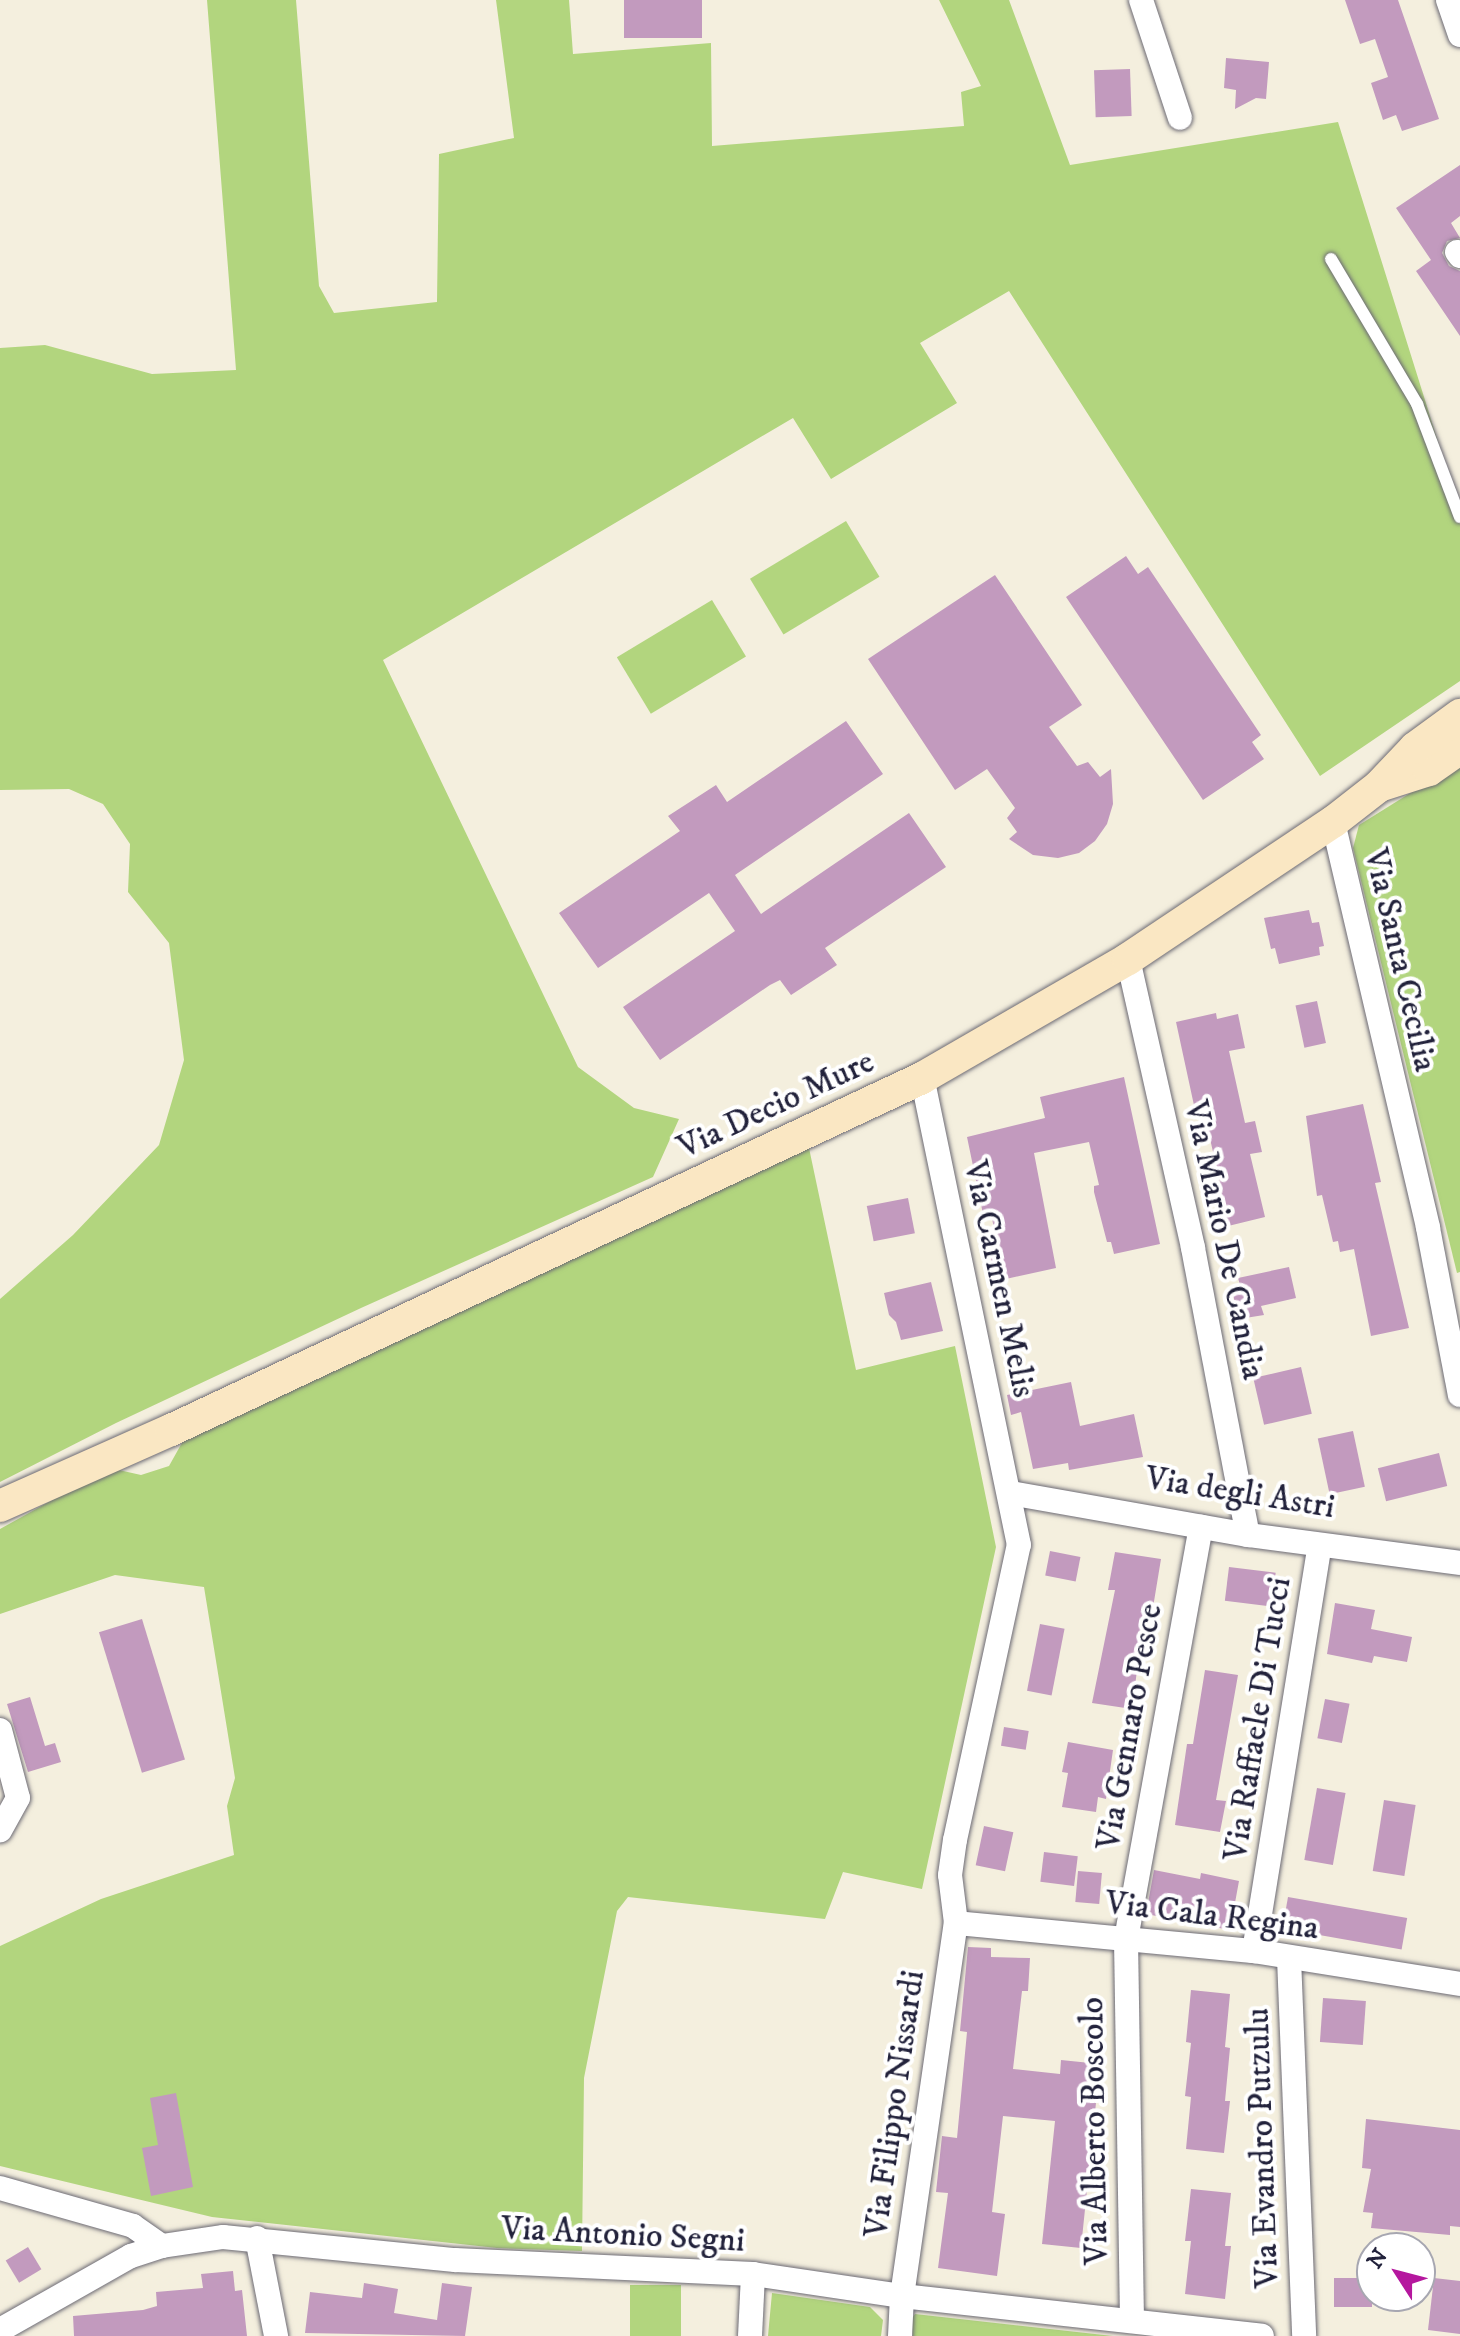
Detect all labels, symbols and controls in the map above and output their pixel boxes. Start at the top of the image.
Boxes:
street label: Via Santa Cecilia [1355,844,1445,1076]
street label: Via Decio Mure [671,1042,881,1168]
street label: Via Mario De Candia [1175,1097,1273,1383]
street label: Via Carmen Melis [954,1157,1044,1401]
street label: Via degli Astri [1143,1458,1337,1528]
street label: Via Raffaele Di Tucci [1215,1574,1301,1864]
street label: Via Gennaro Pesce [1088,1601,1172,1853]
street label: Via Cala Regina [1103,1883,1321,1949]
street label: Via Filippo Nissardi [856,1968,934,2240]
street label: Via Alberto Boscolo [1072,1997,1118,2265]
street label: Via Evandro Putzulu [1238,2007,1288,2289]
street label: Via Antonio Segni [500,2208,746,2262]
north arrow [1356,2232,1436,2312]
text: N [1362,2244,1394,2274]

